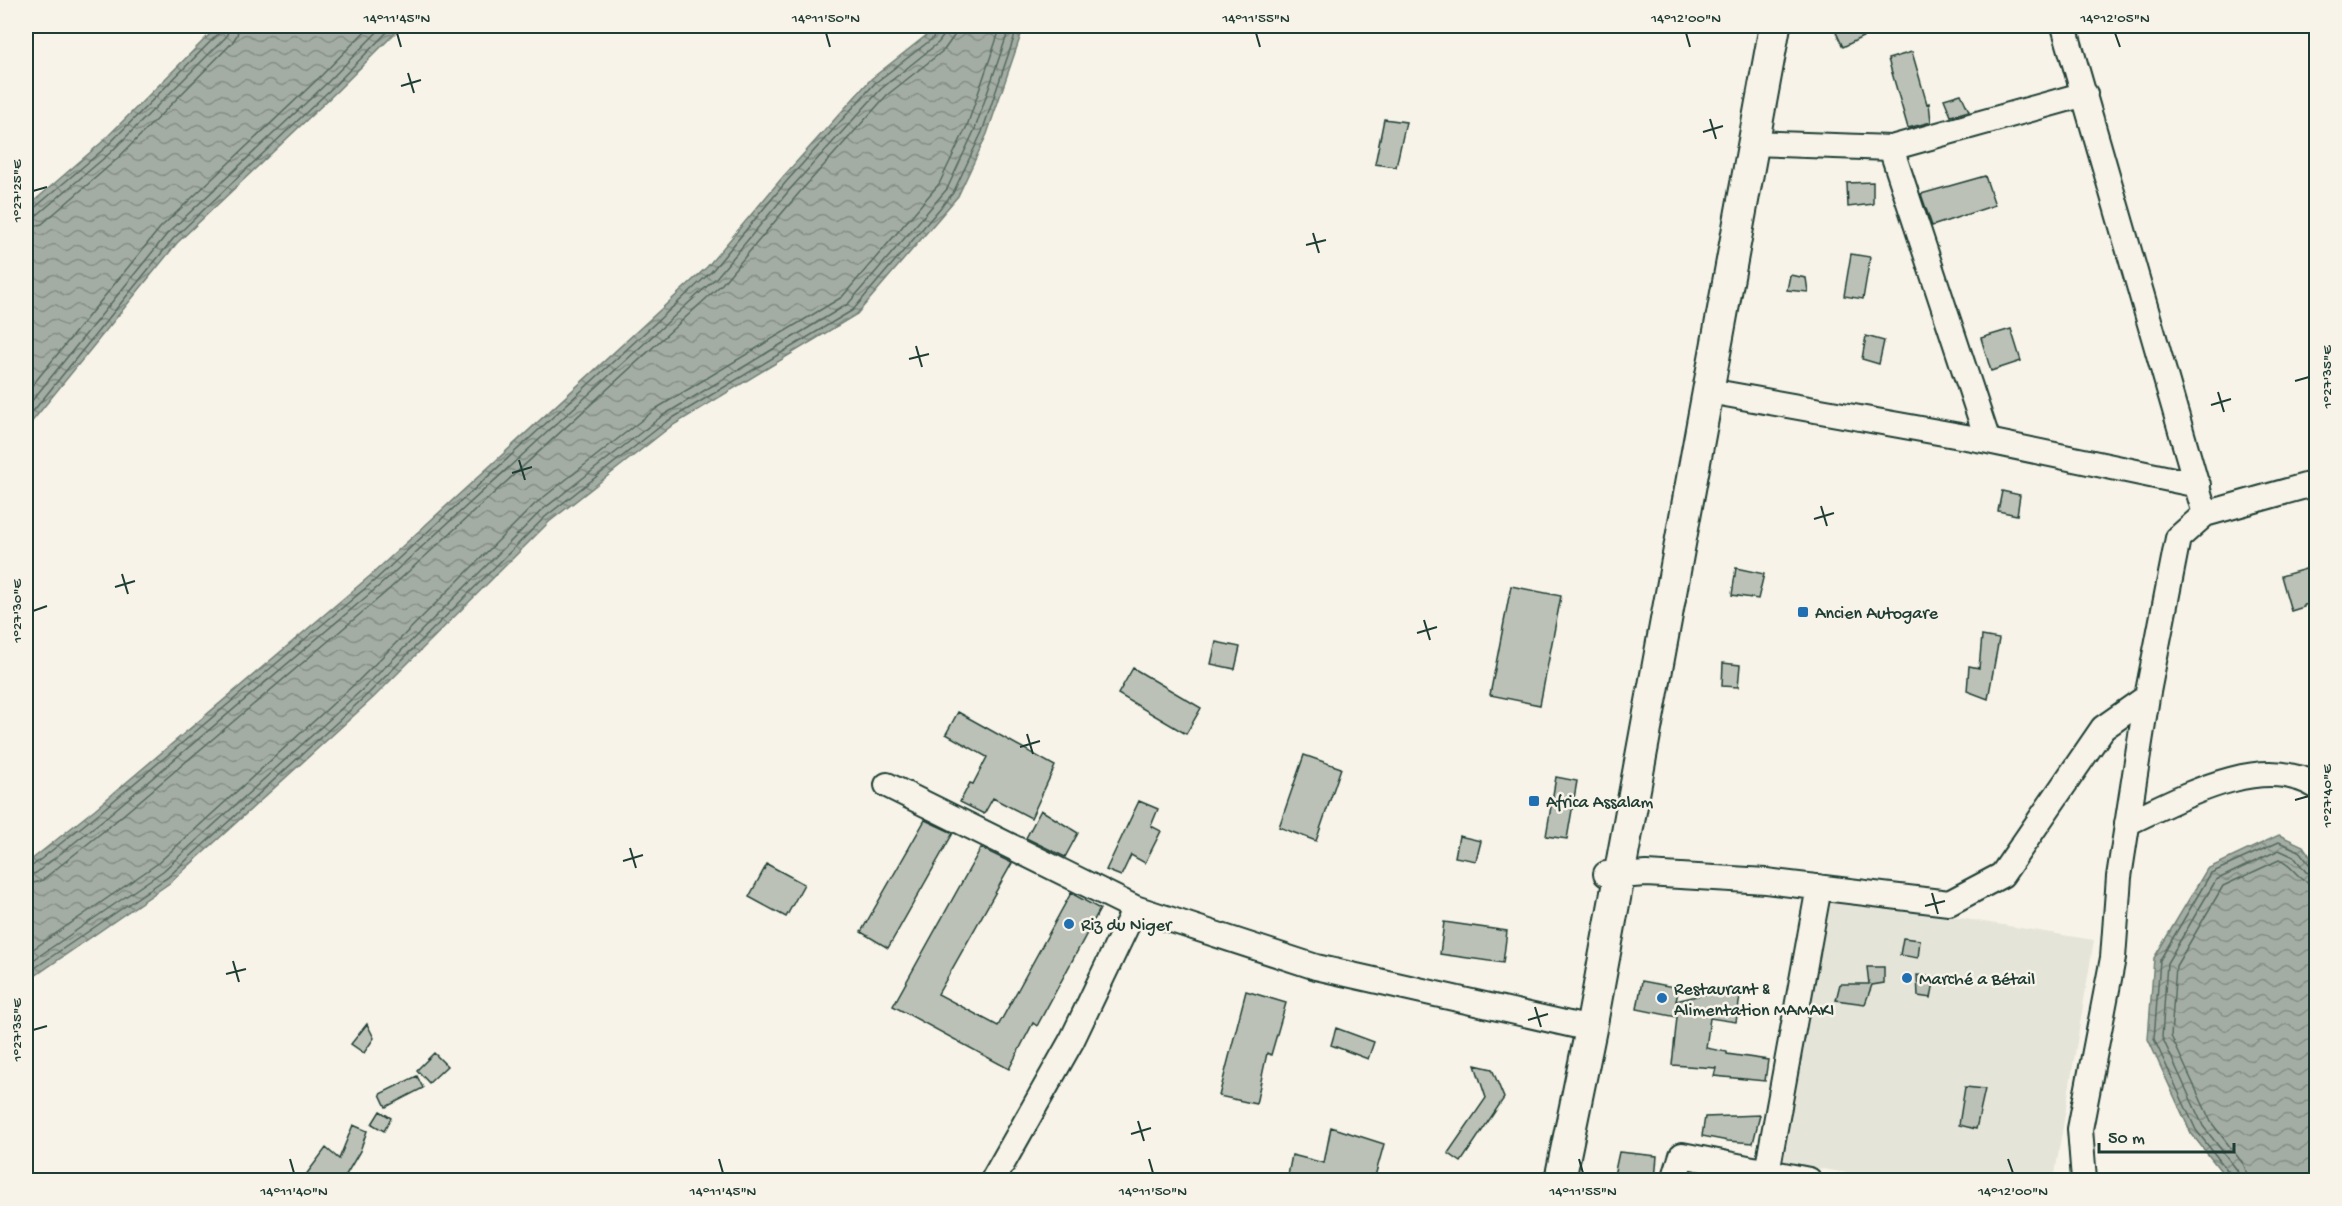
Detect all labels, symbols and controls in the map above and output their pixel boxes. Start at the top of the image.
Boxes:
text: 14°11'45"N [363,10,431,28]
text: 14°11'50"N [791,10,860,28]
text: 14°11'55"N [1221,10,1290,28]
text: 14°12'00"N [1650,10,1721,28]
text: 14°12'05"N [2079,10,2150,28]
text: 1°27'25"E [9,159,27,223]
text: 1°27'35"E [2319,345,2337,410]
text: 1°27'30"E [9,579,27,644]
place label: Ancien Autogare [1815,604,1939,625]
marker: Ancien Autogare [1796,605,1810,619]
text: 1°27'40"E [2319,764,2337,828]
place label: Africa Assalam [1546,793,1654,814]
marker: Africa Assalam [1527,794,1541,808]
place label: Riz du Niger [1081,916,1173,937]
marker: Riz du Niger [1062,917,1076,931]
place label: Marché a Bétail [1919,970,2035,991]
marker: Marché a Bétail [1900,971,1914,985]
place label: Restaurant & Alimentation MAMAKI [1674,980,1834,1022]
marker: Restaurant & Alimentation MAMAKI [1655,991,1669,1005]
text: 1°27'35"E [9,998,27,1063]
scale bar [2099,1116,2234,1154]
text: 50 m [2108,1129,2145,1150]
text: 14°11'40"N [259,1183,328,1201]
text: 14°11'45"N [689,1183,757,1201]
text: 14°11'50"N [1118,1183,1187,1201]
text: 14°11'55"N [1548,1183,1617,1201]
text: 14°12'00"N [1977,1183,2048,1201]

